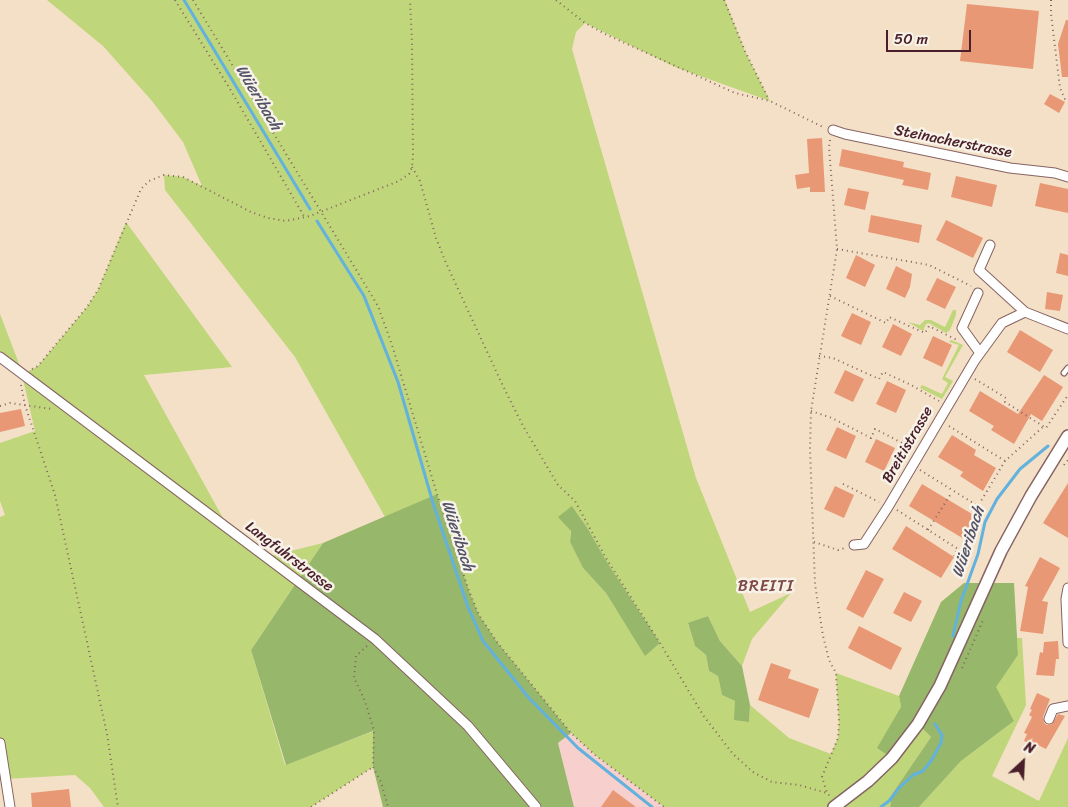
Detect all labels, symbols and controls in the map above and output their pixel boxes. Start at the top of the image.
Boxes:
scale bar [888,20,973,52]
text: 50 m [894,26,928,52]
water label: Wüeribach [231,62,285,134]
street label: Steinacherstrasse [893,122,1013,162]
street label: Breitistrasse [879,404,937,486]
water label: Wüeribach [437,498,477,574]
water label: Wüeribach [949,504,989,580]
street label: Langfuhrstrasse [241,518,337,596]
district label: BREITI [739,577,793,597]
text: N [1020,735,1039,761]
north arrow [998,737,1048,787]

